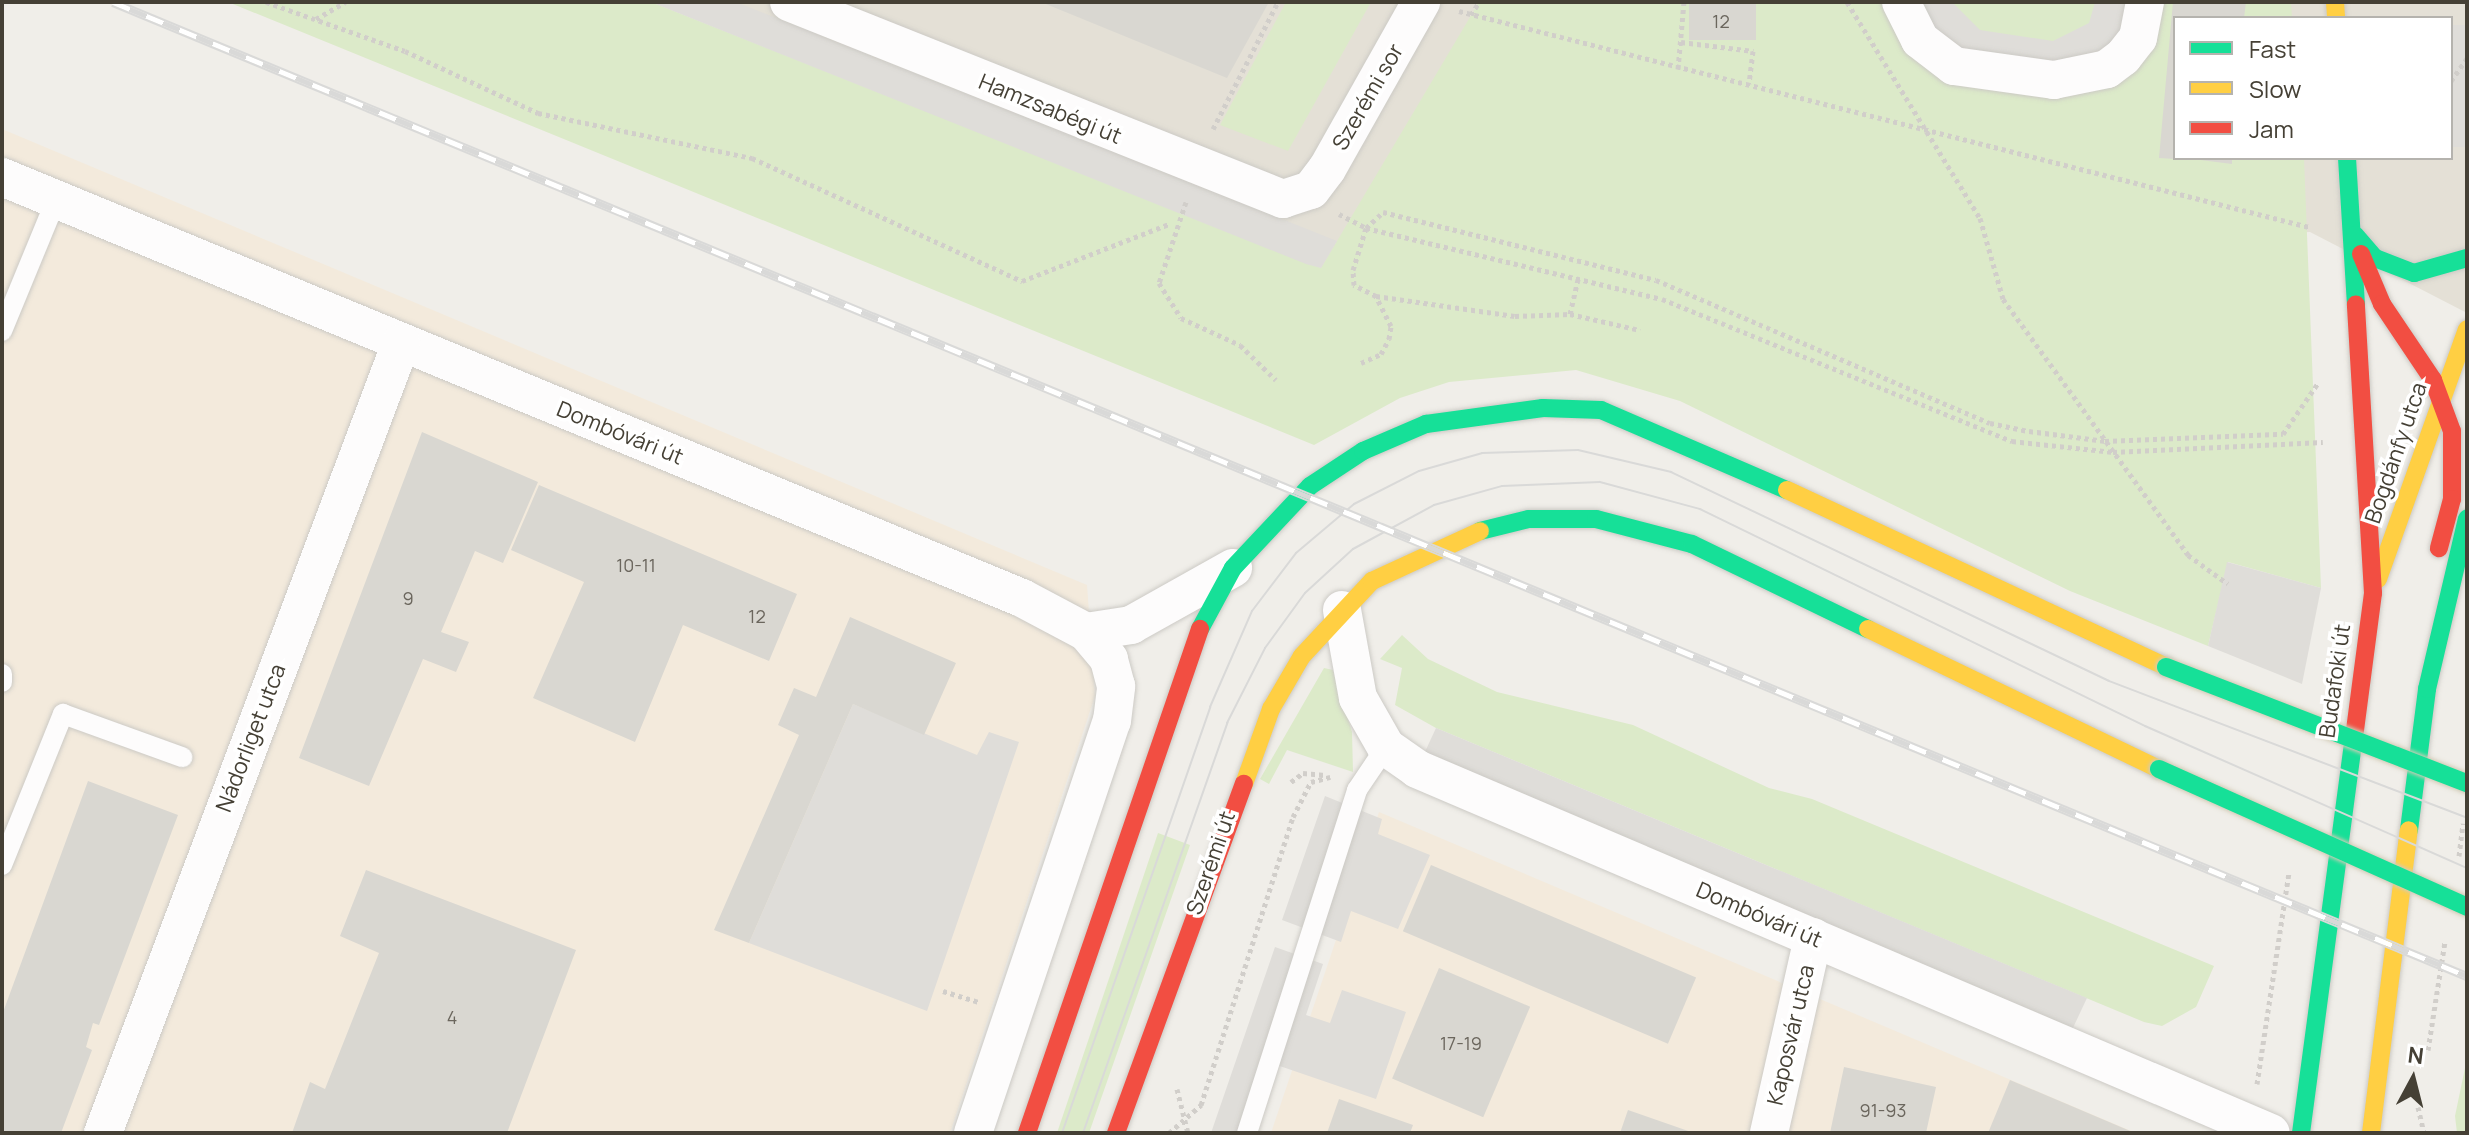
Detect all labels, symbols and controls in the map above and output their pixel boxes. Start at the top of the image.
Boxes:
house number: 12 [1712,10,1730,32]
legend [2173,16,2453,160]
text: Fast [2249,32,2296,65]
street label: Szerémi sor [1327,39,1409,155]
street label: Hamzsabégi út [975,68,1125,150]
text: Slow [2249,72,2302,105]
text: Jam [2249,112,2294,145]
street label: Bogdánfy utca [2360,379,2432,527]
street label: Dombóvári út [553,396,687,470]
house number: 10-11 [616,554,656,576]
house number: 9 [402,587,414,609]
house number: 12 [748,605,766,627]
street label: Budafoki út [2314,622,2356,740]
street label: Nádorliget utca [211,660,291,816]
street label: Szerémi út [1181,808,1241,918]
street label: Dombóvári út [1692,877,1826,953]
street label: Kaposvár utca [1762,962,1820,1108]
house number: 4 [447,1006,457,1028]
house number: 17-19 [1440,1032,1482,1054]
north arrow [2373,1039,2453,1119]
text: N [2406,1039,2426,1071]
house number: 91-93 [1860,1099,1906,1121]

